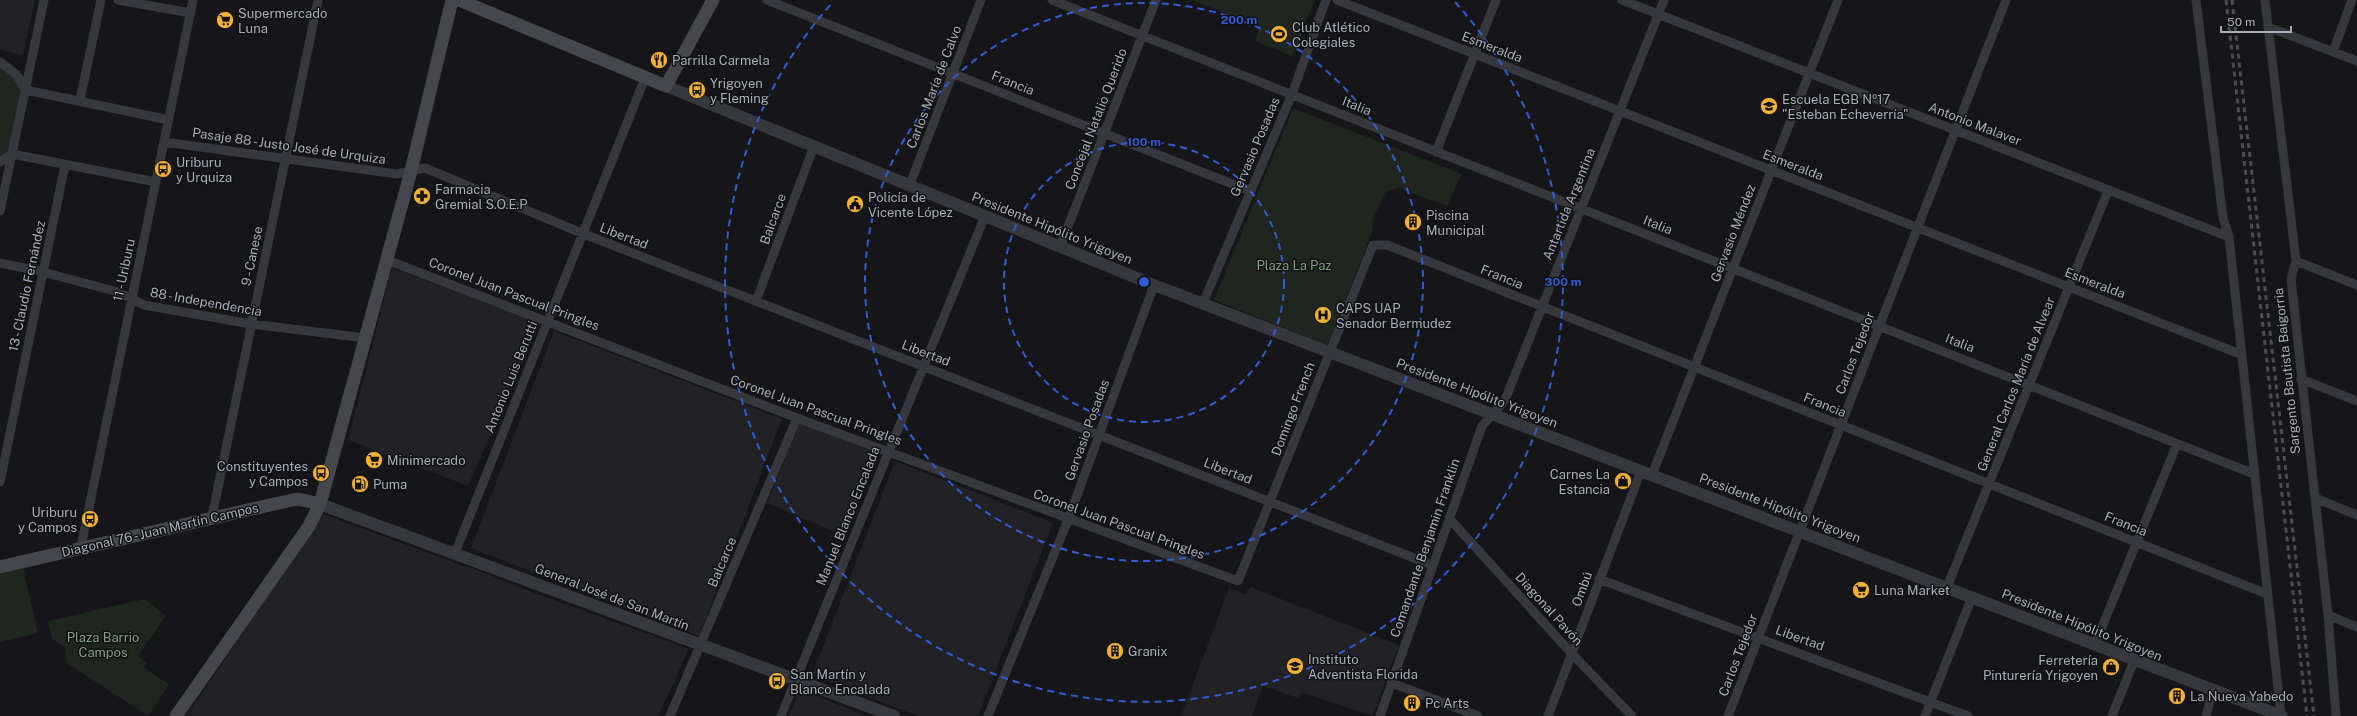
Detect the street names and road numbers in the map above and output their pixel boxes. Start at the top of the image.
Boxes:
street label: Carlos María de Calvo [904,23,964,151]
street label: Esmeralda [1460,29,1524,65]
street label: Concejal Natalio Querido [1062,46,1130,192]
street label: Francia [989,68,1037,98]
street label: Italia [1340,93,1374,119]
street label: Gervasio Posadas [1227,95,1283,199]
street label: Antonio Malaver [1926,99,2024,149]
street label: Pasaje 88 - Justo José de Urquiza [191,125,387,167]
street label: Antartida Argentina [1540,146,1598,262]
street label: Esmeralda [1761,147,1825,183]
street label: Gervasio Méndez [1707,182,1759,284]
street label: Presidente Hipólito Yrigoyen [970,189,1134,267]
street label: Balcarce [757,192,789,246]
street label: Italia [1641,212,1675,238]
street label: 13 - Claudio Fernández [6,219,48,353]
street label: Libertad [598,220,650,252]
street label: 9 - Canese [238,225,266,287]
street label: 11 - Uriburu [110,237,138,303]
street label: Coronel Juan Pascual Pringles [427,254,601,334]
street label: Francia [1478,262,1526,292]
street label: Esmeralda [2063,265,2127,301]
street label: 88 - Independencia [149,285,263,319]
street label: Sargento Bautista Baigorria [2271,287,2303,455]
street label: General Carlos María de Alvear [1974,295,2058,473]
street label: Carlos Tejedor [1832,310,1878,396]
street label: Antonio Luis Berutti [482,319,540,435]
street label: Italia [1943,331,1977,355]
street label: Libertad [900,337,952,369]
street label: Presidente Hipólito Yrigoyen [1394,355,1560,431]
street label: Domingo French [1268,360,1318,458]
street label: Coronel Juan Pascual Pringles [728,372,904,448]
street label: Gervasio Posadas [1062,377,1112,483]
street label: Francia [1801,390,1849,420]
street label: Manuel Blanco Encalada [813,444,883,588]
street label: Libertad [1202,455,1254,487]
street label: Comandante Benjamin Franklin [1387,457,1463,639]
street label: Presidente Hipólito Yrigoyen [1697,470,1863,546]
street label: Coronel Juan Pascual Pringles [1031,486,1207,562]
street label: Diagonal 76 - Juan Martín Campos [60,500,260,560]
street label: Francia [2102,509,2150,539]
street label: Balcarce [705,535,739,589]
street label: General José de San Martín [533,561,691,633]
street label: Diagonal Pavón [1512,569,1586,649]
street label: Ombú [1569,570,1595,608]
street label: Presidente Hipólito Yrigoyen [2000,586,2164,664]
street label: Carlos Tejedor [1715,612,1761,698]
street label: Libertad [1774,622,1826,654]

